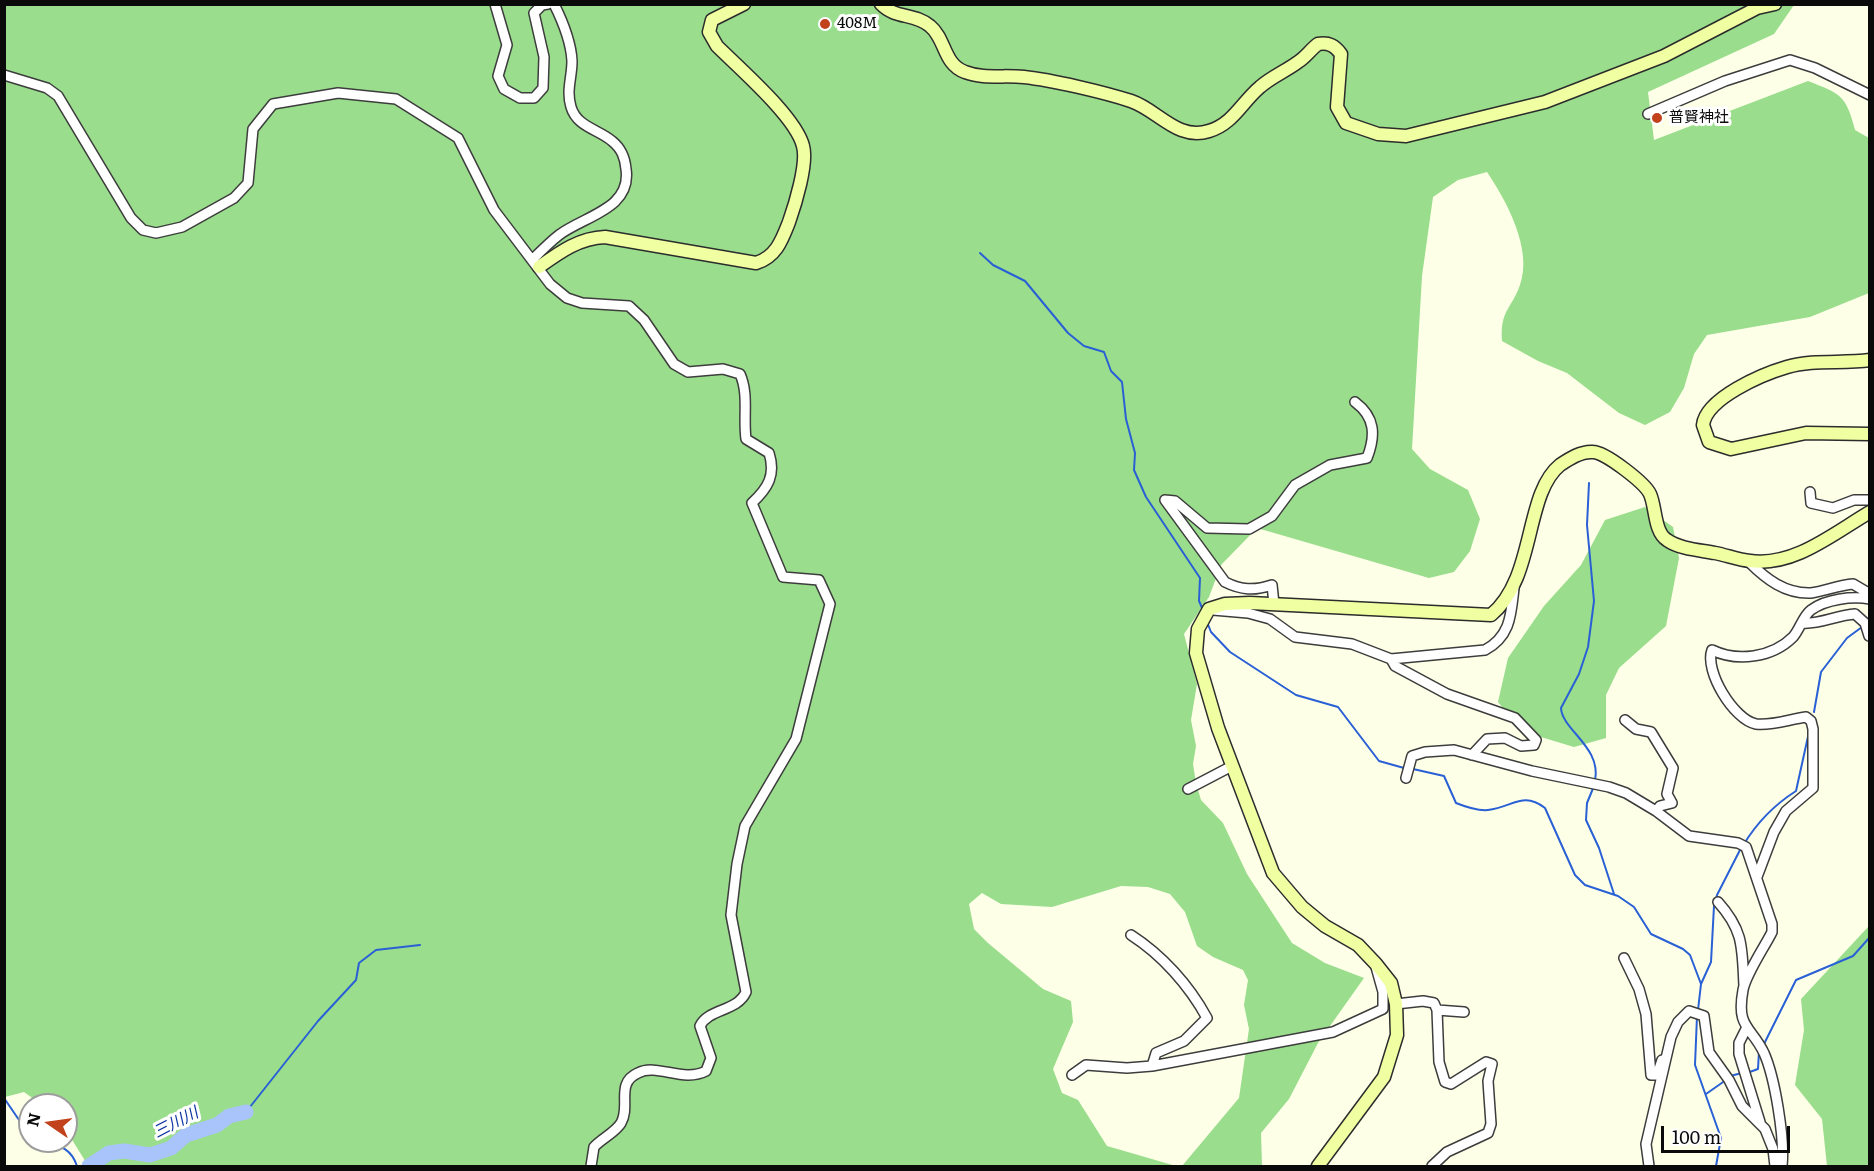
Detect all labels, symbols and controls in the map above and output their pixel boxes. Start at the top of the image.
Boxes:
place label: 408M [837,15,877,33]
marker: 408M [818,17,832,31]
place label: 普賢神社 [1669,109,1729,127]
marker: 普賢神社 [1650,111,1664,125]
north arrow [18,1093,78,1153]
water label: 三川川 [150,1104,202,1142]
text: N [19,1110,46,1129]
scale bar [1664,1114,1793,1152]
text: 100 m [1672,1123,1721,1150]

